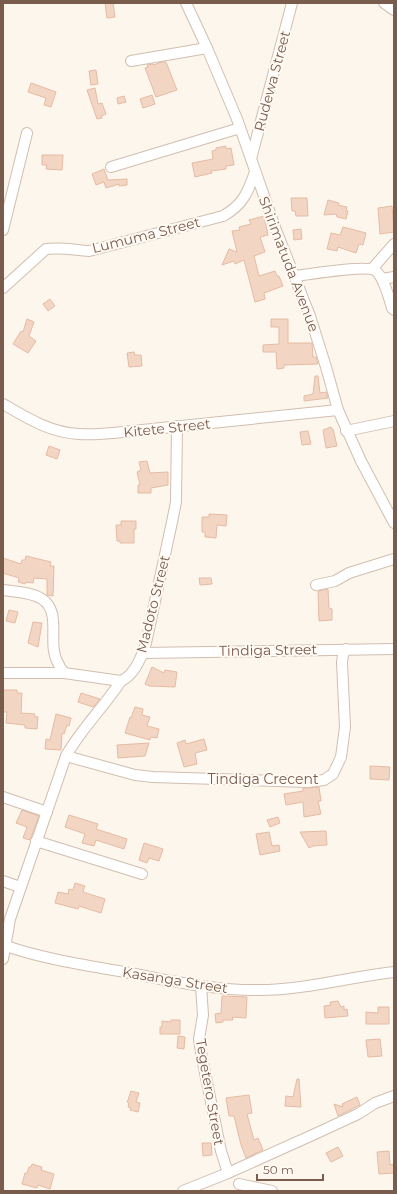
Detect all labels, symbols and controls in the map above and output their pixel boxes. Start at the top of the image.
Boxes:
street label: Rudewa Street [250,28,294,133]
street label: Shirimatuda Avenue [255,194,323,334]
street label: Lumuma Street [90,213,202,257]
street label: Kitete Street [123,414,212,442]
street label: Madoto Street [132,553,174,655]
street label: Tindiga Street [219,640,318,660]
street label: Tindiga Crecent [207,770,319,788]
street label: Kasanga Street [121,963,229,997]
street label: Tegetero Street [192,1037,228,1147]
scale bar [257,1156,323,1182]
text: 50 m [263,1162,294,1177]

